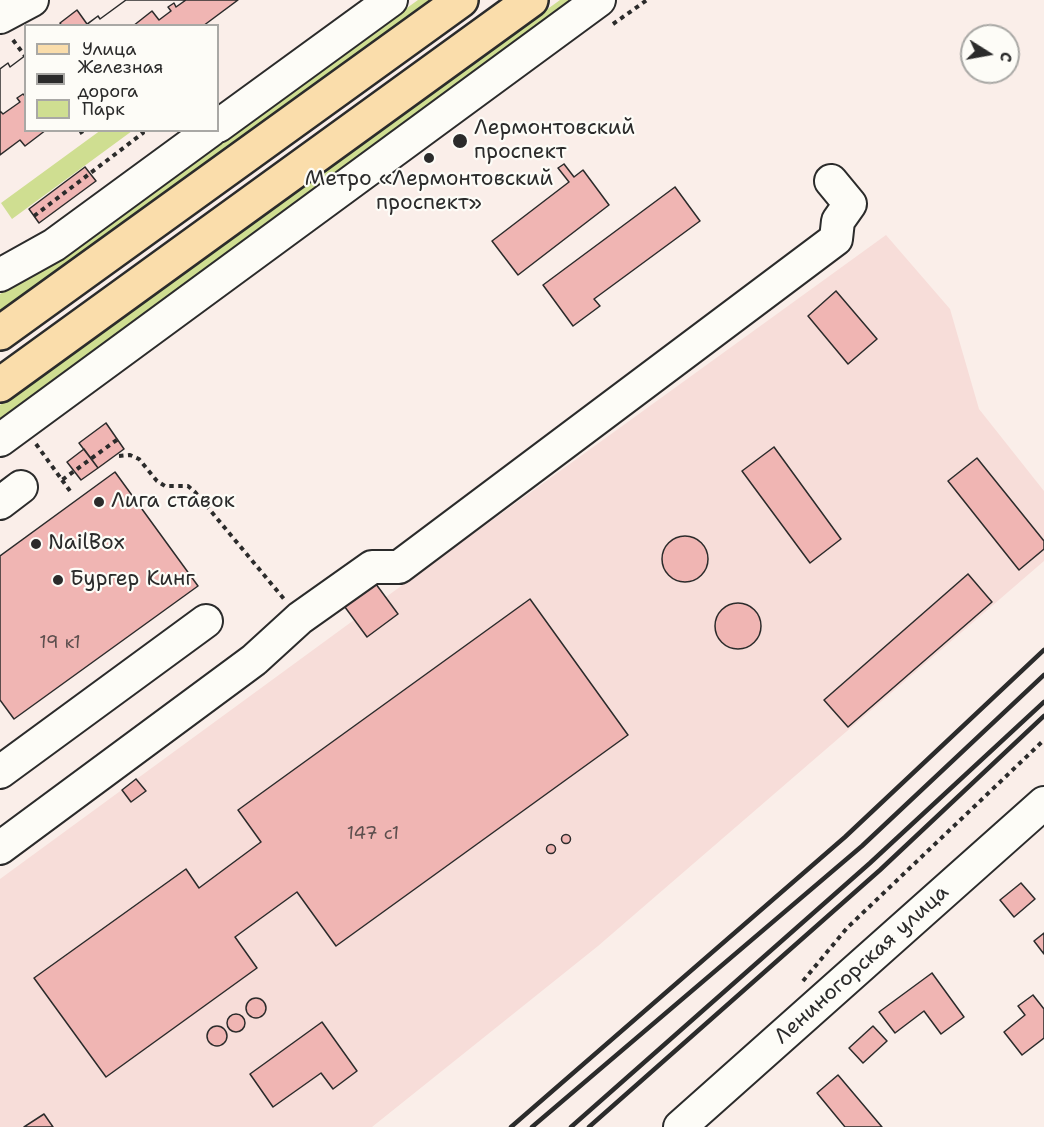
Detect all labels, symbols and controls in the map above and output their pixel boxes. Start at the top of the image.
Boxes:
legend [24,24,219,132]
north arrow [960,24,1020,84]
text: Улица [82,37,136,61]
text: С [995,50,1017,64]
text: Железная дорога [77,55,163,103]
text: Парк [82,97,125,121]
place label: Лермонтовский проспект [474,116,635,166]
marker: Лермонтовский проспект [451,132,469,150]
marker: Метро «Лермонтовский проспект» [422,151,436,165]
place label: Метро «Лермонтовский проспект» [305,167,553,217]
place label: Лига ставок [111,489,235,515]
marker: Лига ставок [92,495,106,509]
place label: NailBox [48,531,125,557]
marker: NailBox [29,537,43,551]
place label: Бургер Кинг [70,567,195,593]
marker: Бургер Кинг [51,573,65,587]
house number: 19 к1 [39,632,81,654]
house number: 147 с1 [347,823,399,845]
street label: Лениногорская улица [770,880,954,1050]

